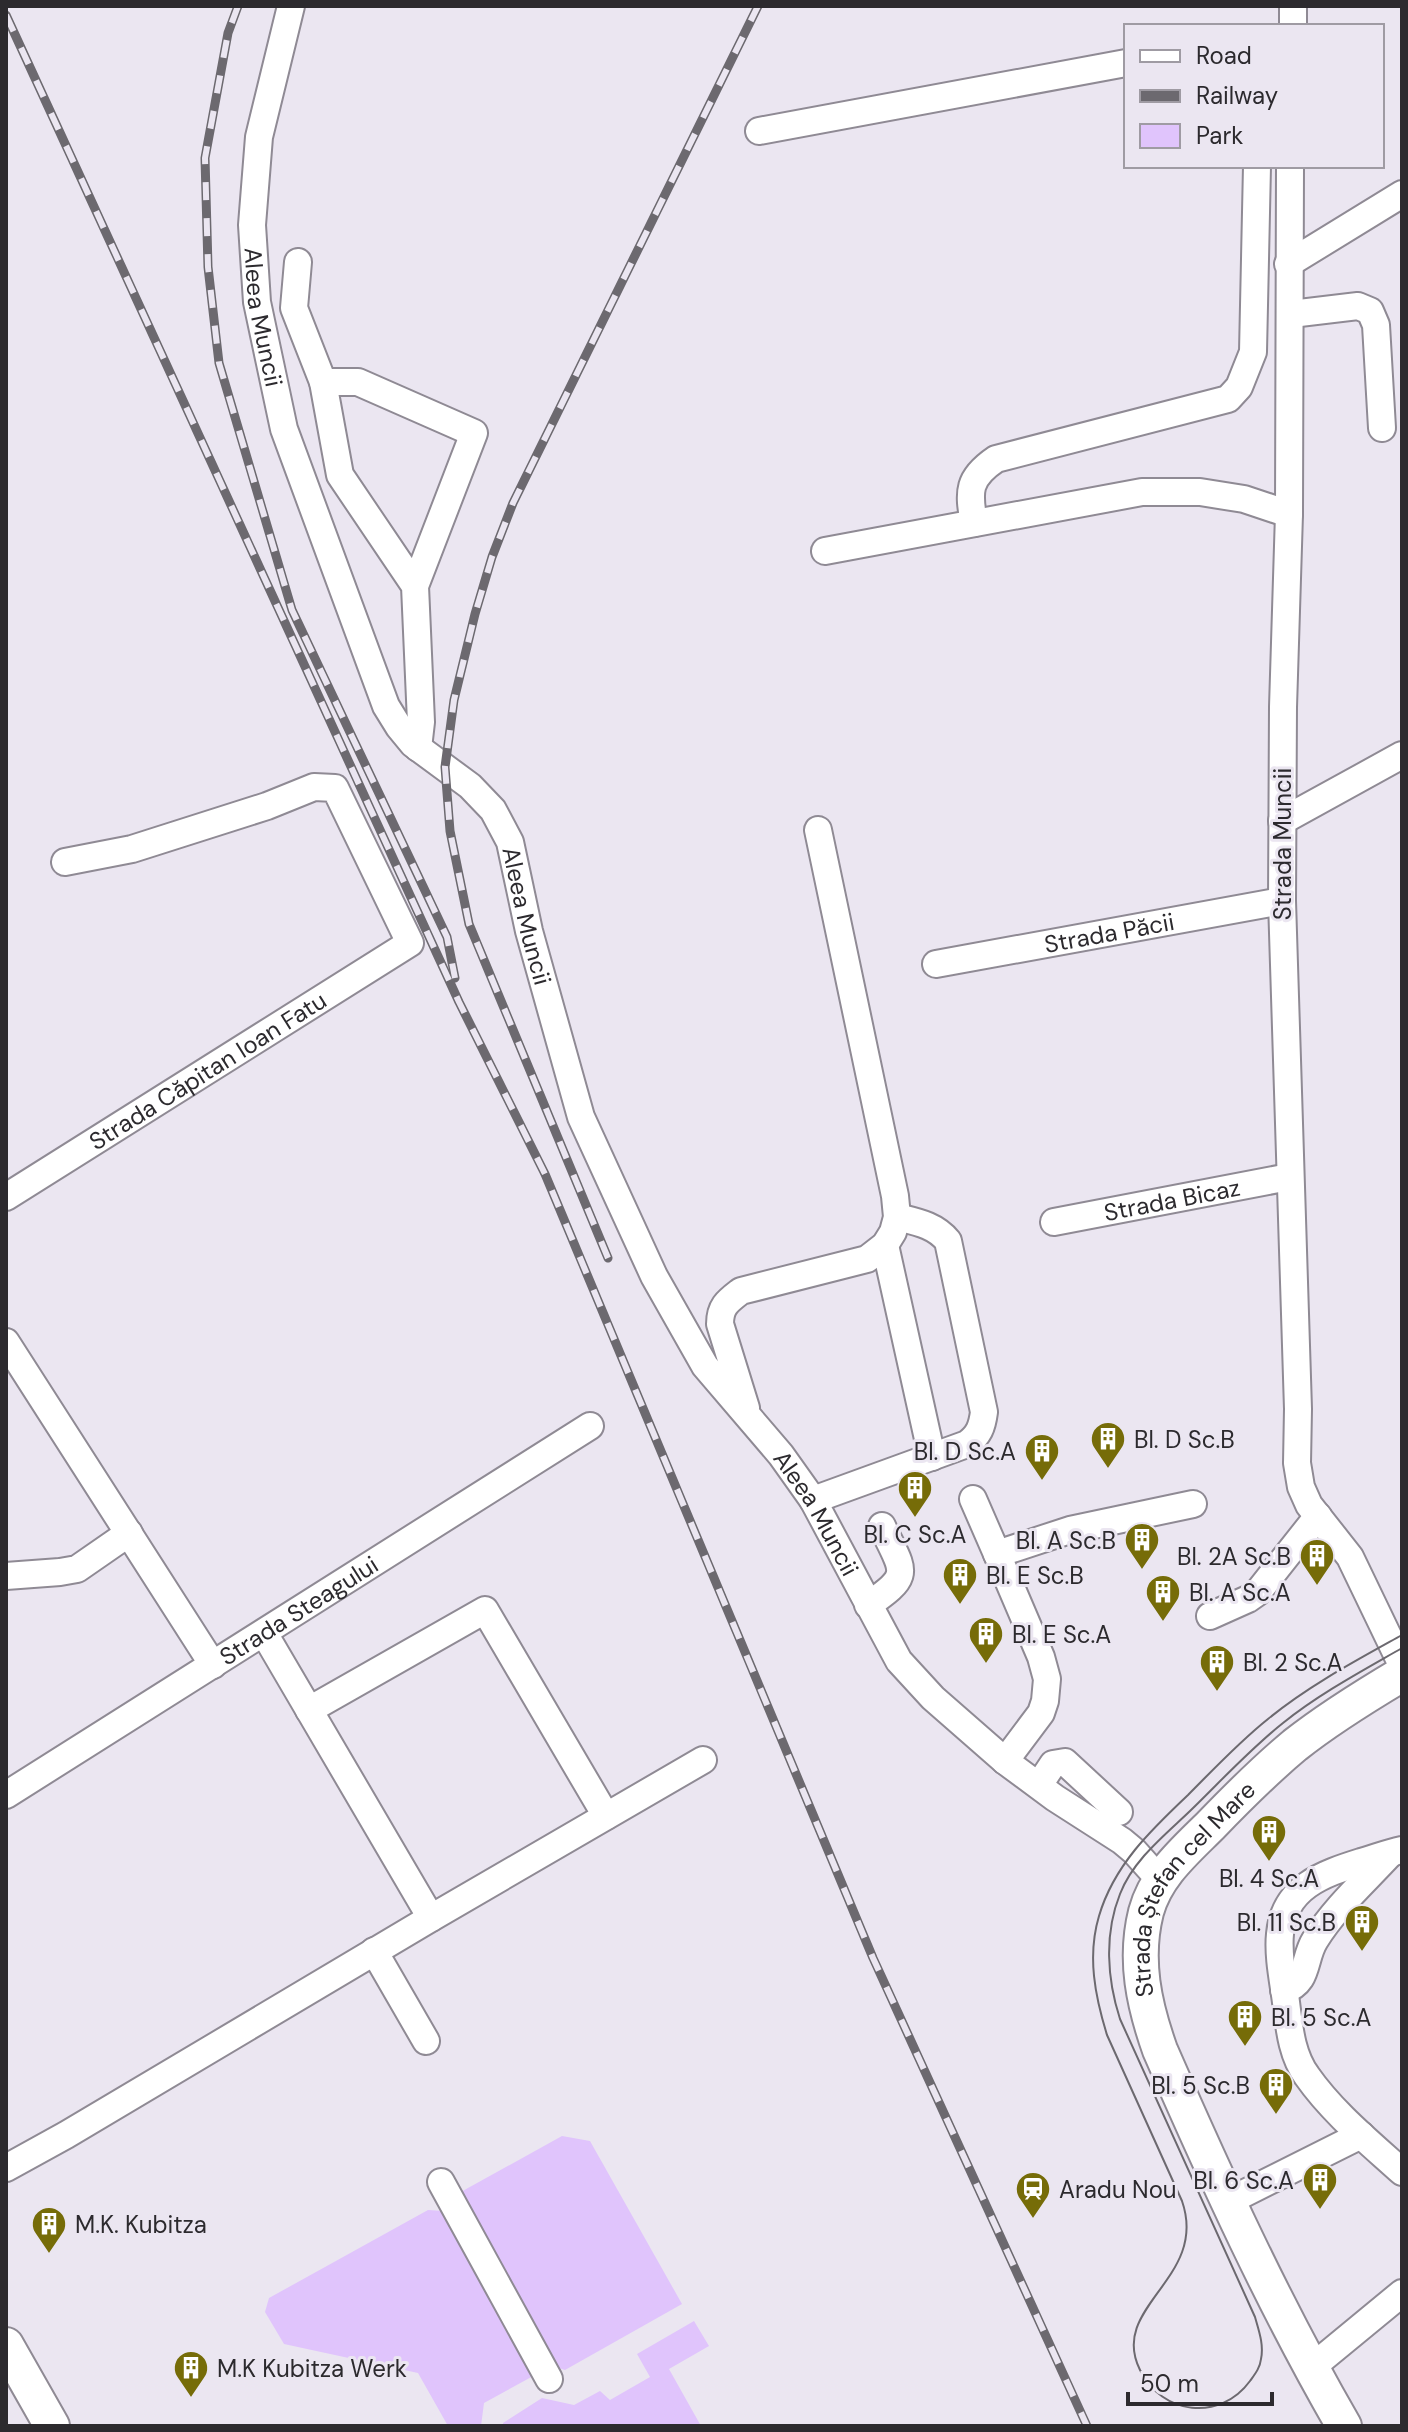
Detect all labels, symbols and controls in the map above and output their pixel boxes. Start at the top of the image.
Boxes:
legend [1124,24,1384,168]
text: Road [1196,40,1252,71]
text: Railway [1196,80,1278,111]
text: Park [1196,120,1243,151]
street label: Aleea Muncii [238,246,290,390]
street label: Strada Muncii [1267,768,1298,920]
street label: Aleea Muncii [496,844,559,988]
street label: Strada Păcii [1042,905,1177,960]
street label: Strada Căpitan Ioan Fatu [83,984,332,1157]
street label: Strada Bicaz [1101,1171,1242,1228]
building icon: Bl. D Sc.B [1089,1420,1127,1470]
place label: Bl. D Sc.B [1134,1424,1235,1455]
building icon: Bl. D Sc.A [1023,1432,1061,1482]
place label: Bl. D Sc.A [914,1436,1016,1467]
street label: Aleea Muncii [767,1444,866,1581]
building icon: Bl. C Sc.A [896,1469,934,1519]
place label: Bl. C Sc.A [864,1519,967,1550]
building icon: Bl. A Sc.B [1123,1521,1161,1571]
place label: Bl. A Sc.B [1016,1525,1116,1556]
building icon: Bl. 2A Sc.B [1298,1537,1336,1587]
place label: Bl. 2A Sc.B [1177,1541,1291,1572]
street label: Strada Steagului [213,1549,384,1672]
building icon: Bl. E Sc.B [941,1556,979,1606]
place label: Bl. E Sc.B [986,1560,1084,1591]
building icon: Bl. A Sc.A [1144,1573,1182,1623]
place label: Bl. A Sc.A [1189,1577,1291,1608]
building icon: Bl. E Sc.A [967,1615,1005,1665]
place label: Bl. E Sc.A [1012,1619,1111,1650]
building icon: Bl. 2 Sc.A [1198,1643,1236,1693]
place label: Bl. 2 Sc.A [1243,1647,1343,1678]
street label: Strada Ștefan cel Mare [1125,1774,1261,1999]
building icon: Bl. 4 Sc.A [1250,1813,1288,1863]
place label: Bl. 4 Sc.A [1219,1863,1319,1894]
building icon: Bl. 11 Sc.B [1343,1903,1381,1953]
place label: Bl. 11 Sc.B [1237,1907,1336,1938]
building icon: Bl. 5 Sc.A [1226,1998,1264,2048]
place label: Bl. 5 Sc.A [1271,2002,1371,2033]
building icon: Bl. 5 Sc.B [1257,2066,1295,2116]
place label: Bl. 5 Sc.B [1151,2070,1250,2101]
building icon: Bl. 6 Sc.A [1301,2161,1339,2211]
place label: Bl. 6 Sc.A [1193,2165,1294,2196]
station icon: Aradu Nou [1014,2170,1052,2220]
place label: Aradu Nou [1059,2174,1177,2205]
building icon: M.K. Kubitza [30,2205,68,2255]
place label: M.K. Kubitza [75,2209,207,2240]
building icon: M.K Kubitza Werk [172,2349,210,2399]
place label: M.K Kubitza Werk [217,2353,407,2384]
scale bar [1128,2356,1272,2406]
text: 50 m [1140,2368,1199,2399]

